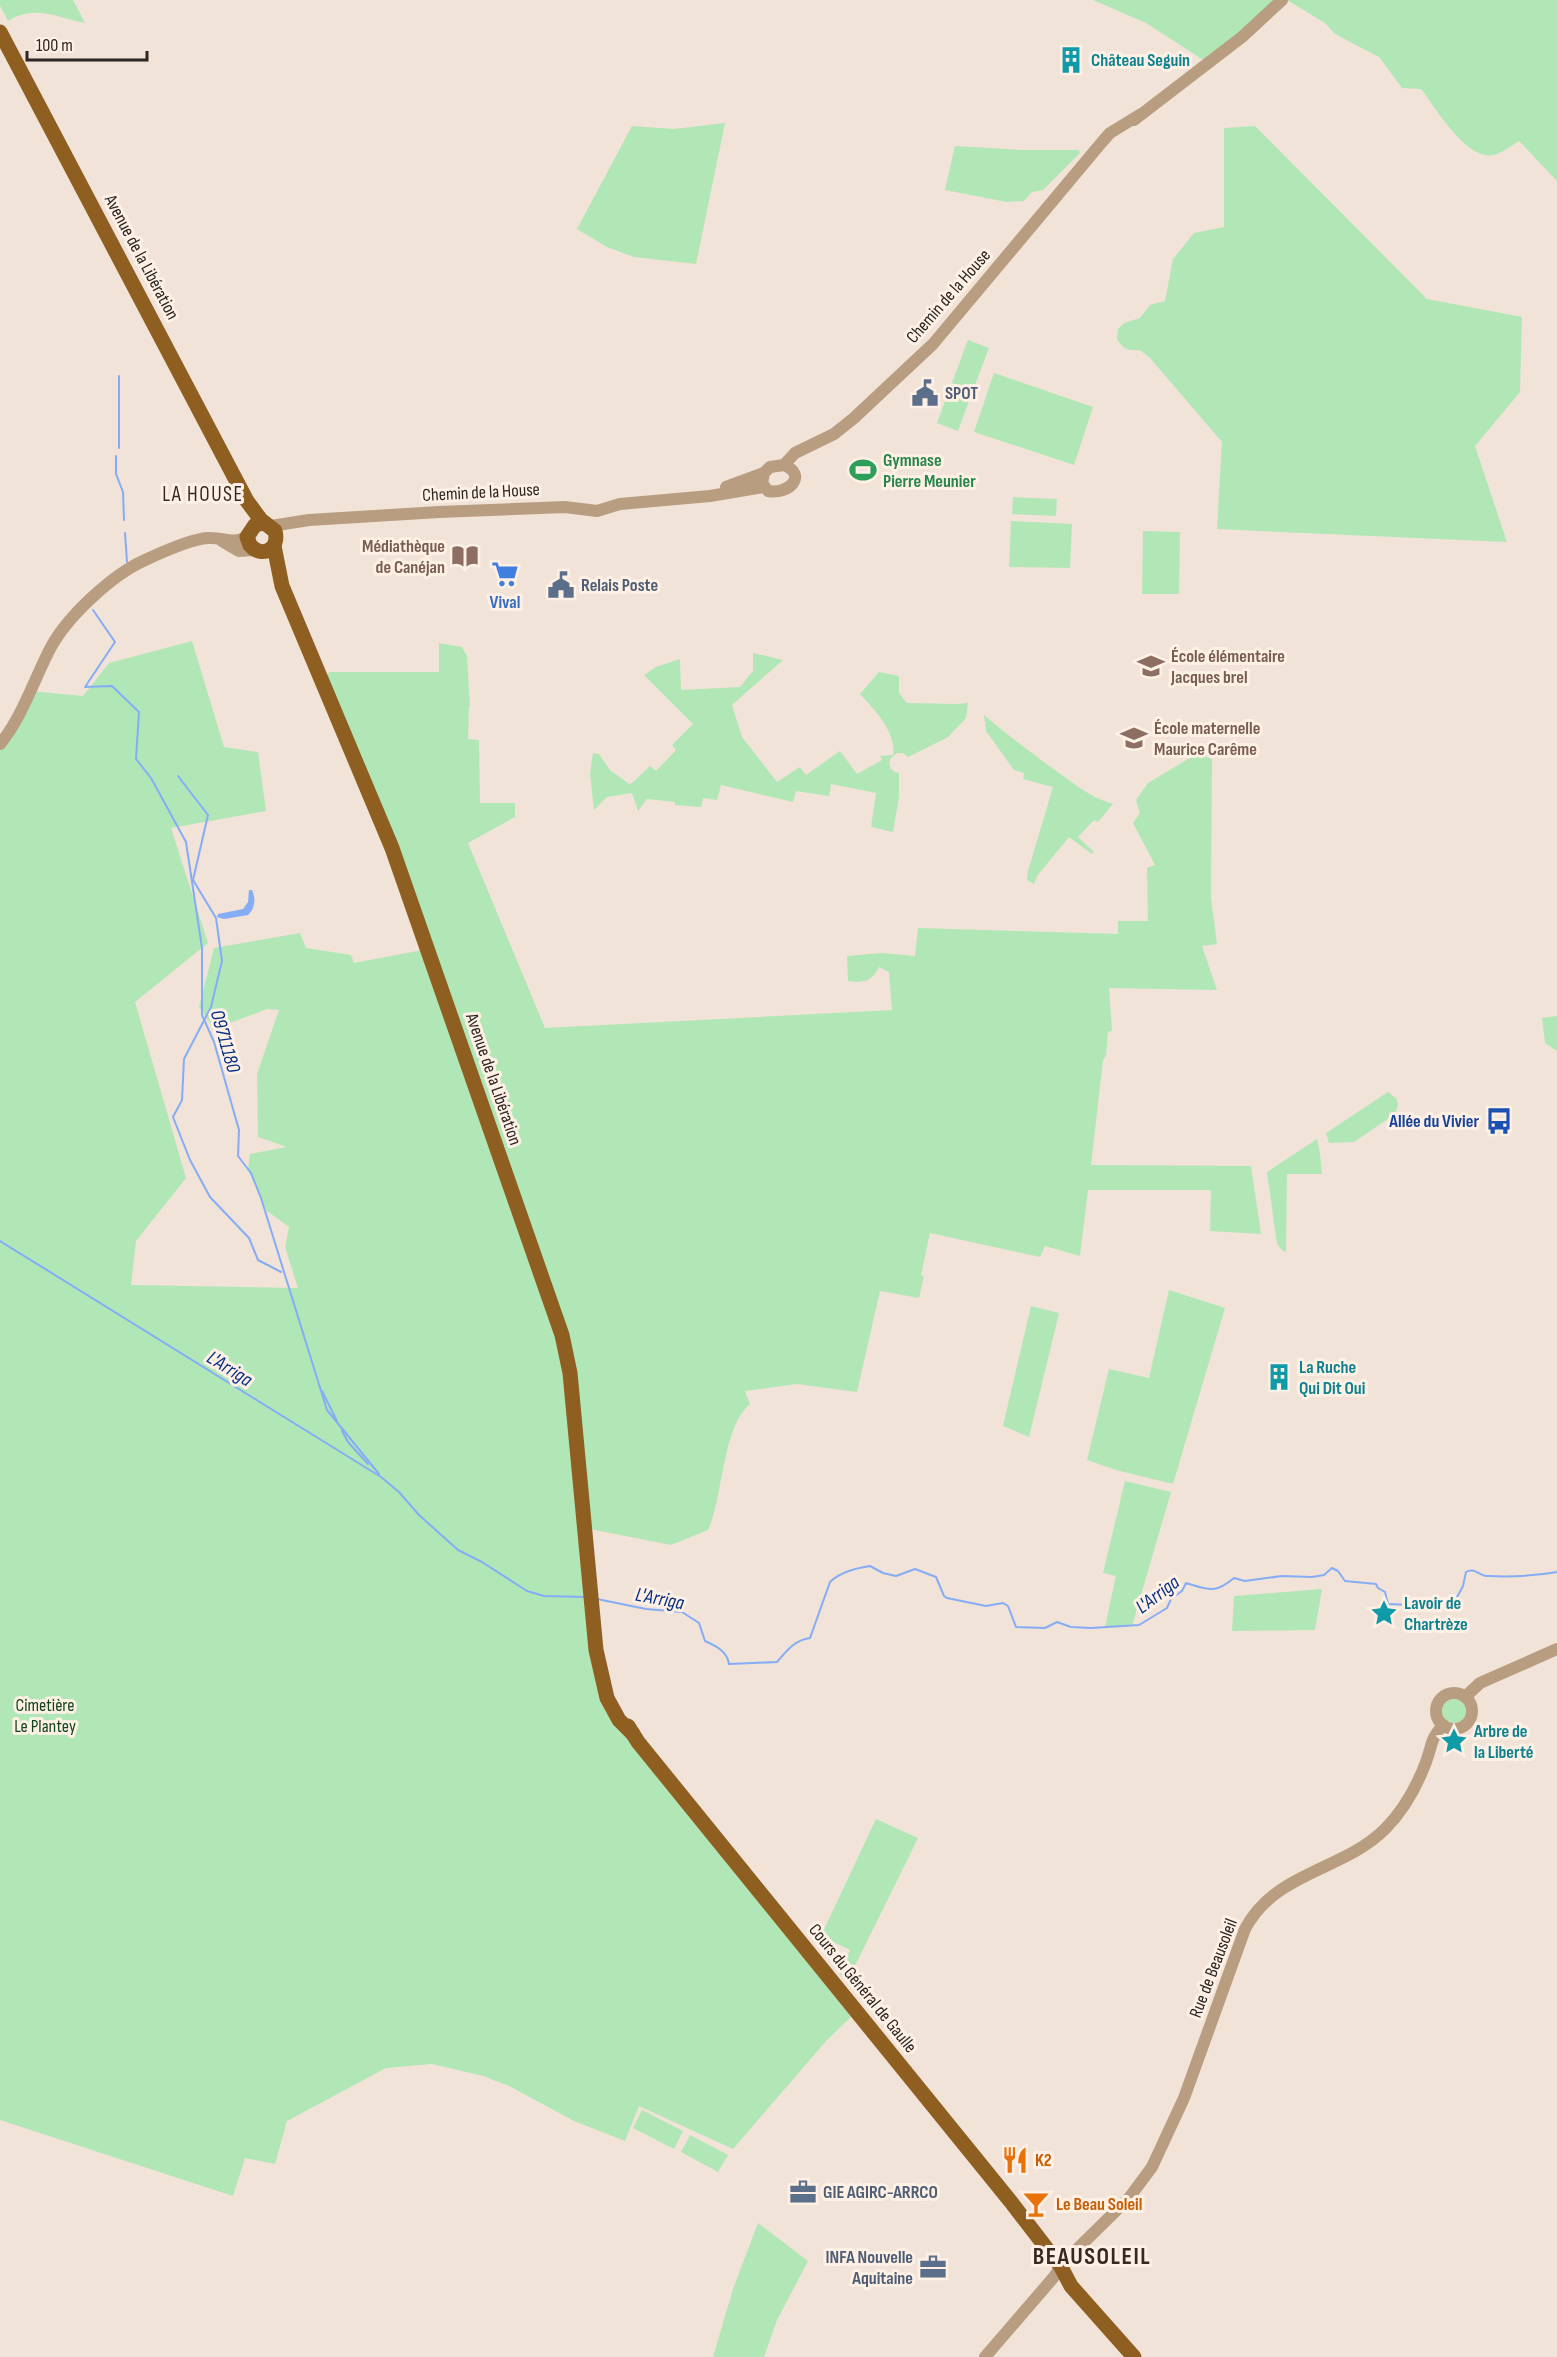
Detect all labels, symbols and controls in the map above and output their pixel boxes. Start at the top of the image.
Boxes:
scale bar [27,24,147,62]
text: 100 m [36,35,73,56]
building icon: Château Seguin [1056,45,1086,75]
place label: Château Seguin [1091,50,1190,71]
street label: Avenue de la Libération [99,190,183,323]
street label: Chemin de la House [902,245,995,348]
public building icon: SPOT [910,378,940,408]
place label: SPOT [945,383,978,404]
place label: Gymnase Pierre Meunier [883,450,976,492]
sports icon: Gymnase Pierre Meunier [848,455,878,485]
street label: Chemin de la House [422,479,540,506]
district label: LA HOUSE [162,482,244,507]
place label: Médiathèque de Canéjan [362,536,445,578]
library icon: Médiathèque de Canéjan [450,541,480,571]
supermarket icon: Vival [490,559,520,589]
public building icon: Relais Poste [546,570,576,600]
place label: Relais Poste [581,575,658,596]
place label: Vival [490,592,520,613]
place label: École élémentaire Jacques brel [1170,646,1285,688]
school or university icon: École élémentaire Jacques brel [1136,651,1166,681]
place label: École maternelle Maurice Carême [1154,718,1260,760]
school or university icon: École maternelle Maurice Carême [1119,723,1149,753]
water label: O9711180 [205,1007,245,1076]
street label: Avenue de la Libération [461,1009,526,1148]
bus stop icon: Allée du Vivier [1484,1106,1514,1136]
place label: Allée du Vivier [1388,1111,1479,1132]
water label: L'Arriga [202,1346,257,1392]
place label: La Ruche Qui Dit Oui [1299,1357,1365,1399]
building icon: La Ruche Qui Dit Oui [1264,1362,1294,1392]
water label: L'Arriga [1131,1570,1184,1619]
water label: L'Arriga [633,1583,686,1615]
place label: Lavoir de Chartrèze [1404,1593,1468,1635]
place icon: Lavoir de Chartrèze [1369,1598,1399,1628]
park label: Cimetière Le Plantey [14,1695,76,1737]
place label: Arbre de la Liberté [1473,1721,1533,1763]
place icon: Arbre de la Liberté [1439,1726,1469,1756]
street label: Rue de Beausoleil [1185,1916,1242,2021]
street label: Cours du Général de Gaulle [804,1920,921,2057]
restaurant icon: K2 [1000,2145,1030,2175]
place label: K2 [1035,2150,1052,2171]
office icon: GIE AGIRC-ARRCO [788,2177,818,2207]
place label: GIE AGIRC-ARRCO [823,2182,938,2203]
bar icon: Le Beau Soleil [1021,2189,1051,2219]
place label: Le Beau Soleil [1056,2194,1142,2215]
district label: BEAUSOLEIL [1033,2242,1151,2271]
place label: INFA Nouvelle Aquitaine [826,2247,913,2289]
office icon: INFA Nouvelle Aquitaine [918,2252,948,2282]

